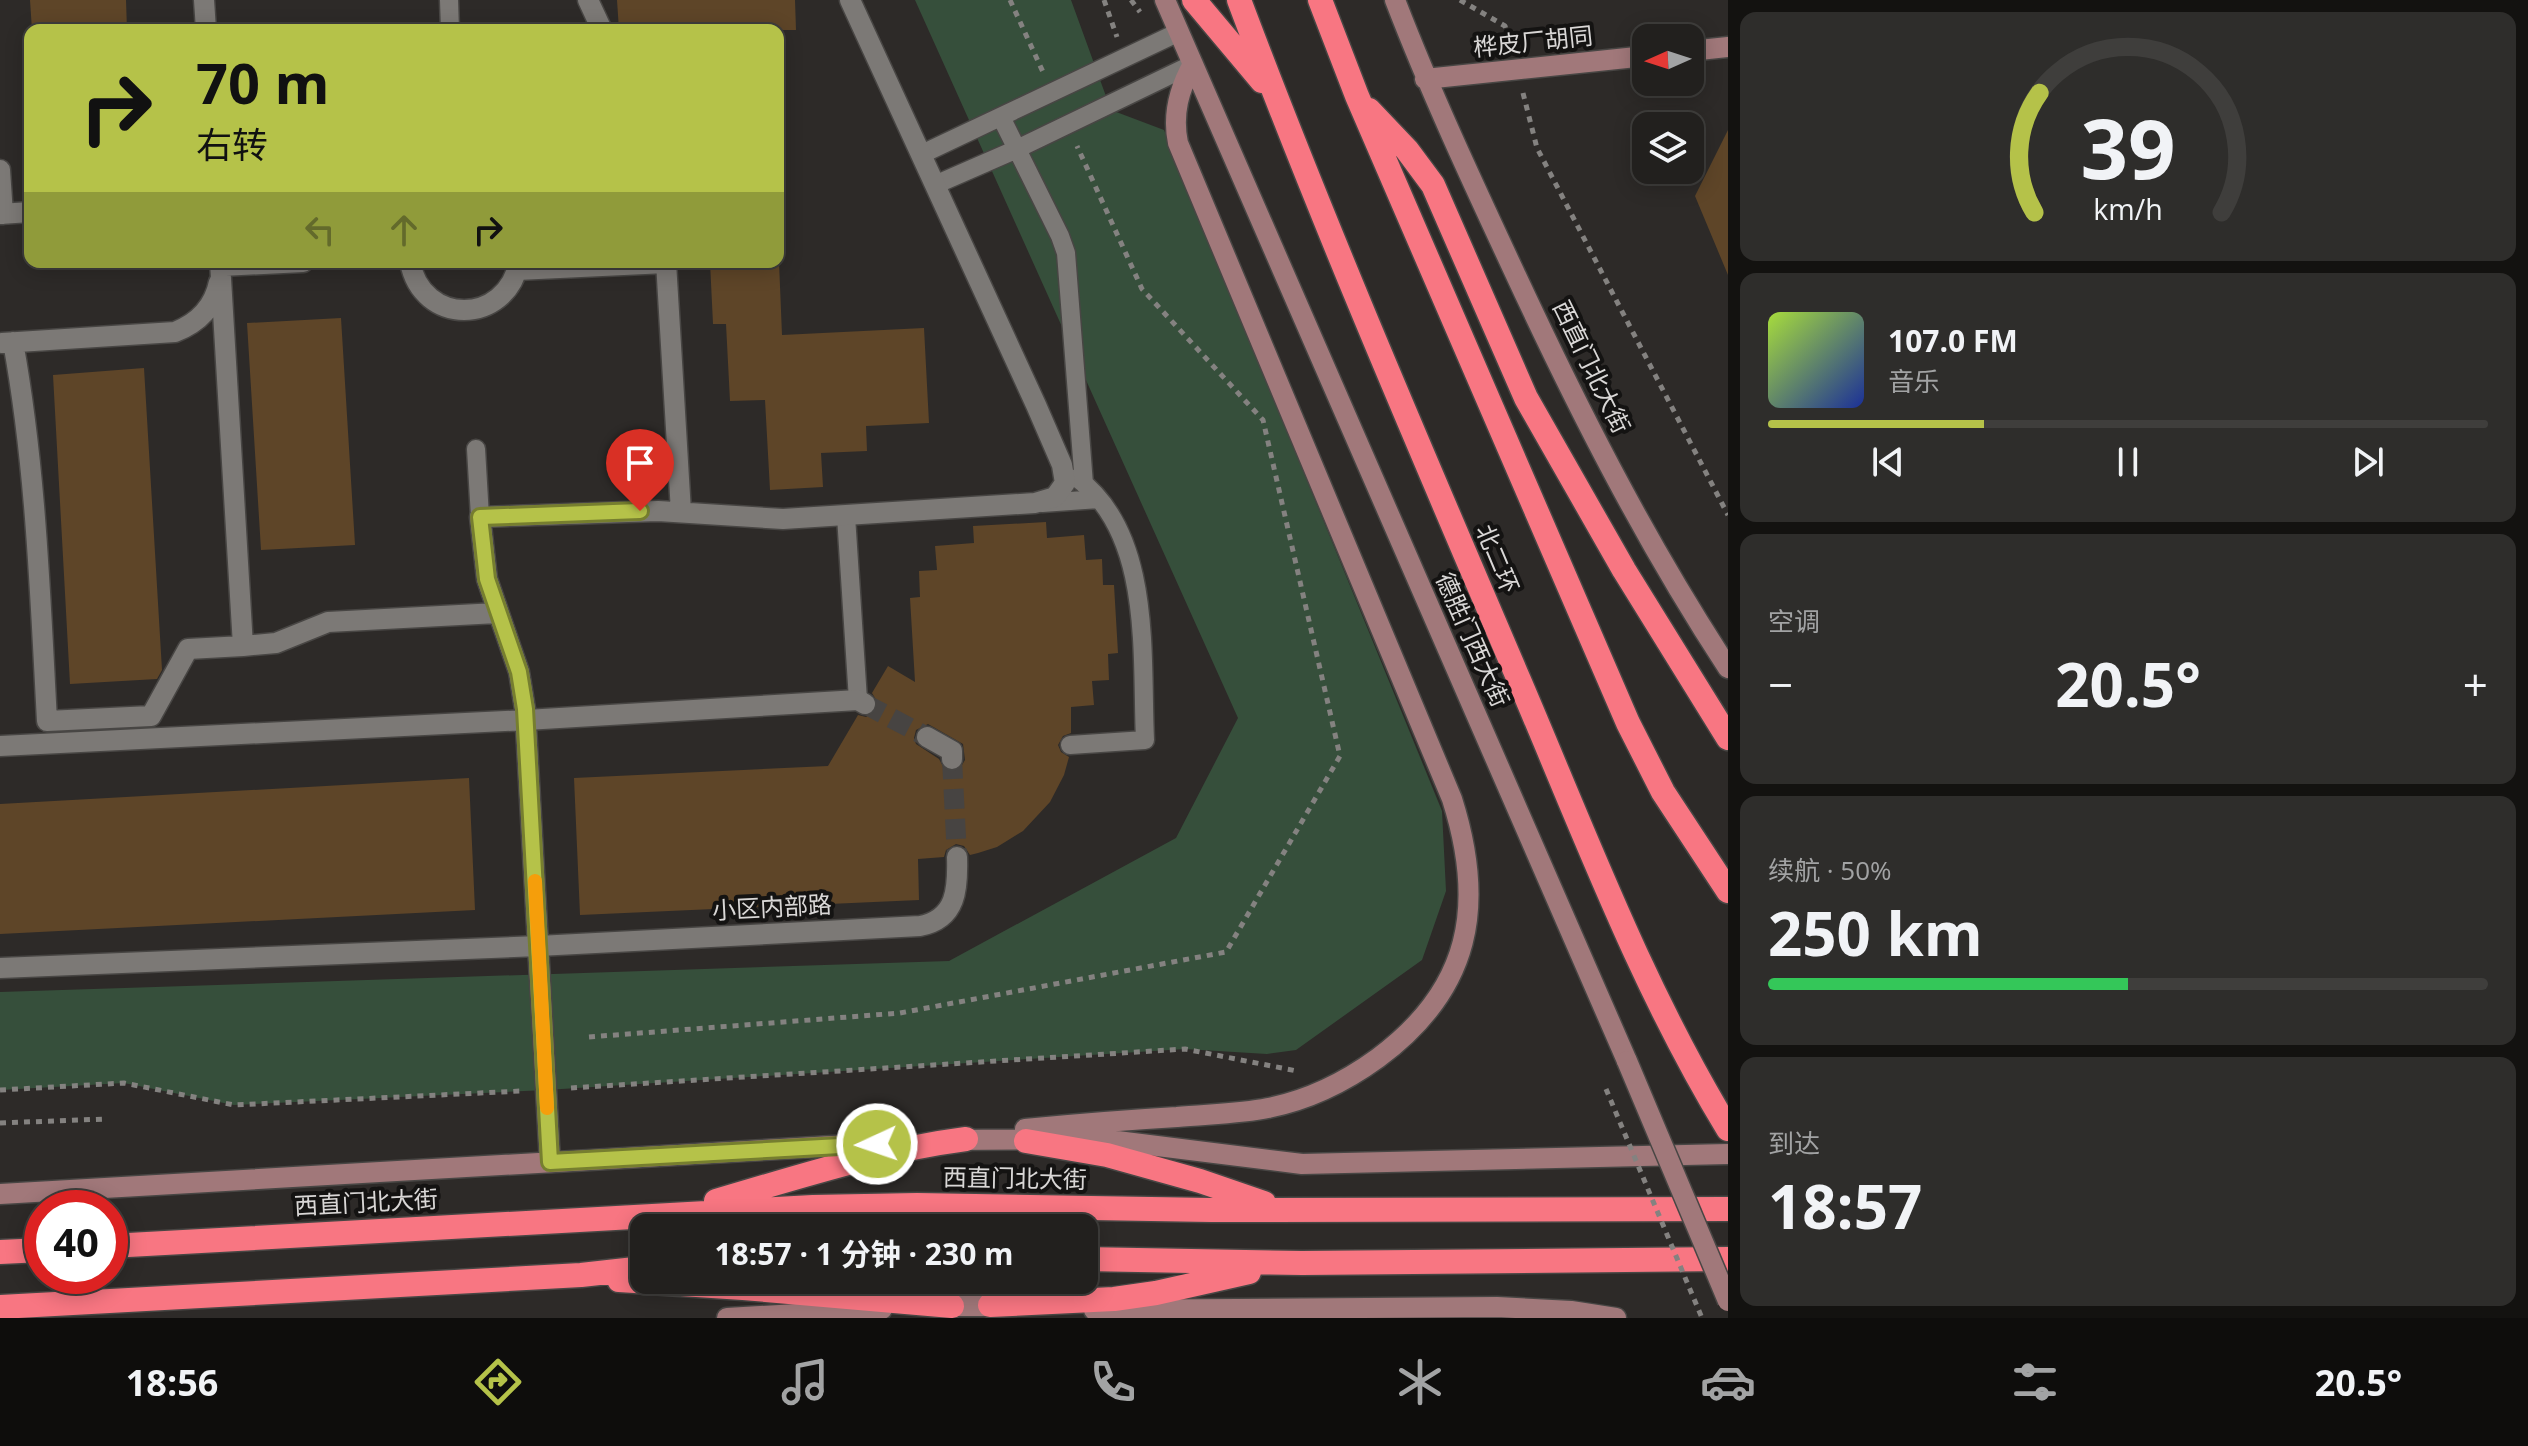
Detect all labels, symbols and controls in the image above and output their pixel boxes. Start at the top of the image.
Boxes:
street label: 桦皮厂胡同 [1471,18,1594,63]
north arrow [1632,24,1704,96]
map controls [1632,24,1704,184]
text: 70 m [196,44,330,120]
icon: right [64,56,168,160]
text: 39 [2080,89,2176,202]
button: layers [1632,112,1704,184]
text: 右转 [196,120,268,169]
text: km/h [2093,189,2163,228]
icon: left [298,208,342,252]
icon: ahead [382,208,426,252]
icon: right [466,208,510,252]
street label: 西直门北大街 [1546,294,1639,438]
text: 107.0 FM [1888,320,2018,361]
text: 音乐 [1888,363,1940,399]
pin [606,429,674,511]
icon: previous [1866,440,1910,484]
icon: pause [2106,440,2150,484]
icon: next [2346,440,2390,484]
icon: arrive [618,441,662,485]
street label: 北二环 [1469,519,1528,598]
street label: 德胜门西大街 [1429,567,1518,712]
text: 空调 [1768,603,1820,639]
text: 20.5° [2055,643,2201,725]
text: − [1768,654,1793,714]
text: + [2463,654,2488,714]
text: 续航 · 50% [1768,852,1892,888]
street label: 小区内部路 [711,887,833,926]
text: 250 km [1768,892,1983,974]
position arrow [835,1102,919,1186]
text: 到达 [1768,1125,1820,1161]
street label: 西直门北大街 [943,1160,1087,1195]
text: 18:57 [1768,1165,1922,1247]
street label: 西直门北大街 [293,1181,439,1222]
speed limit sign: 40 [24,1190,128,1294]
text: 18:57 · 1 分钟 · 230 m [714,1233,1014,1274]
icon: directions [470,1354,526,1410]
icon: music [777,1354,833,1410]
icon: phone [1085,1354,1141,1410]
icon: climate [1392,1354,1448,1410]
icon: car [1700,1354,1756,1410]
icon: filters [2007,1354,2063,1410]
text: 18:56 [126,1358,218,1407]
text: 20.5° [2315,1358,2402,1407]

